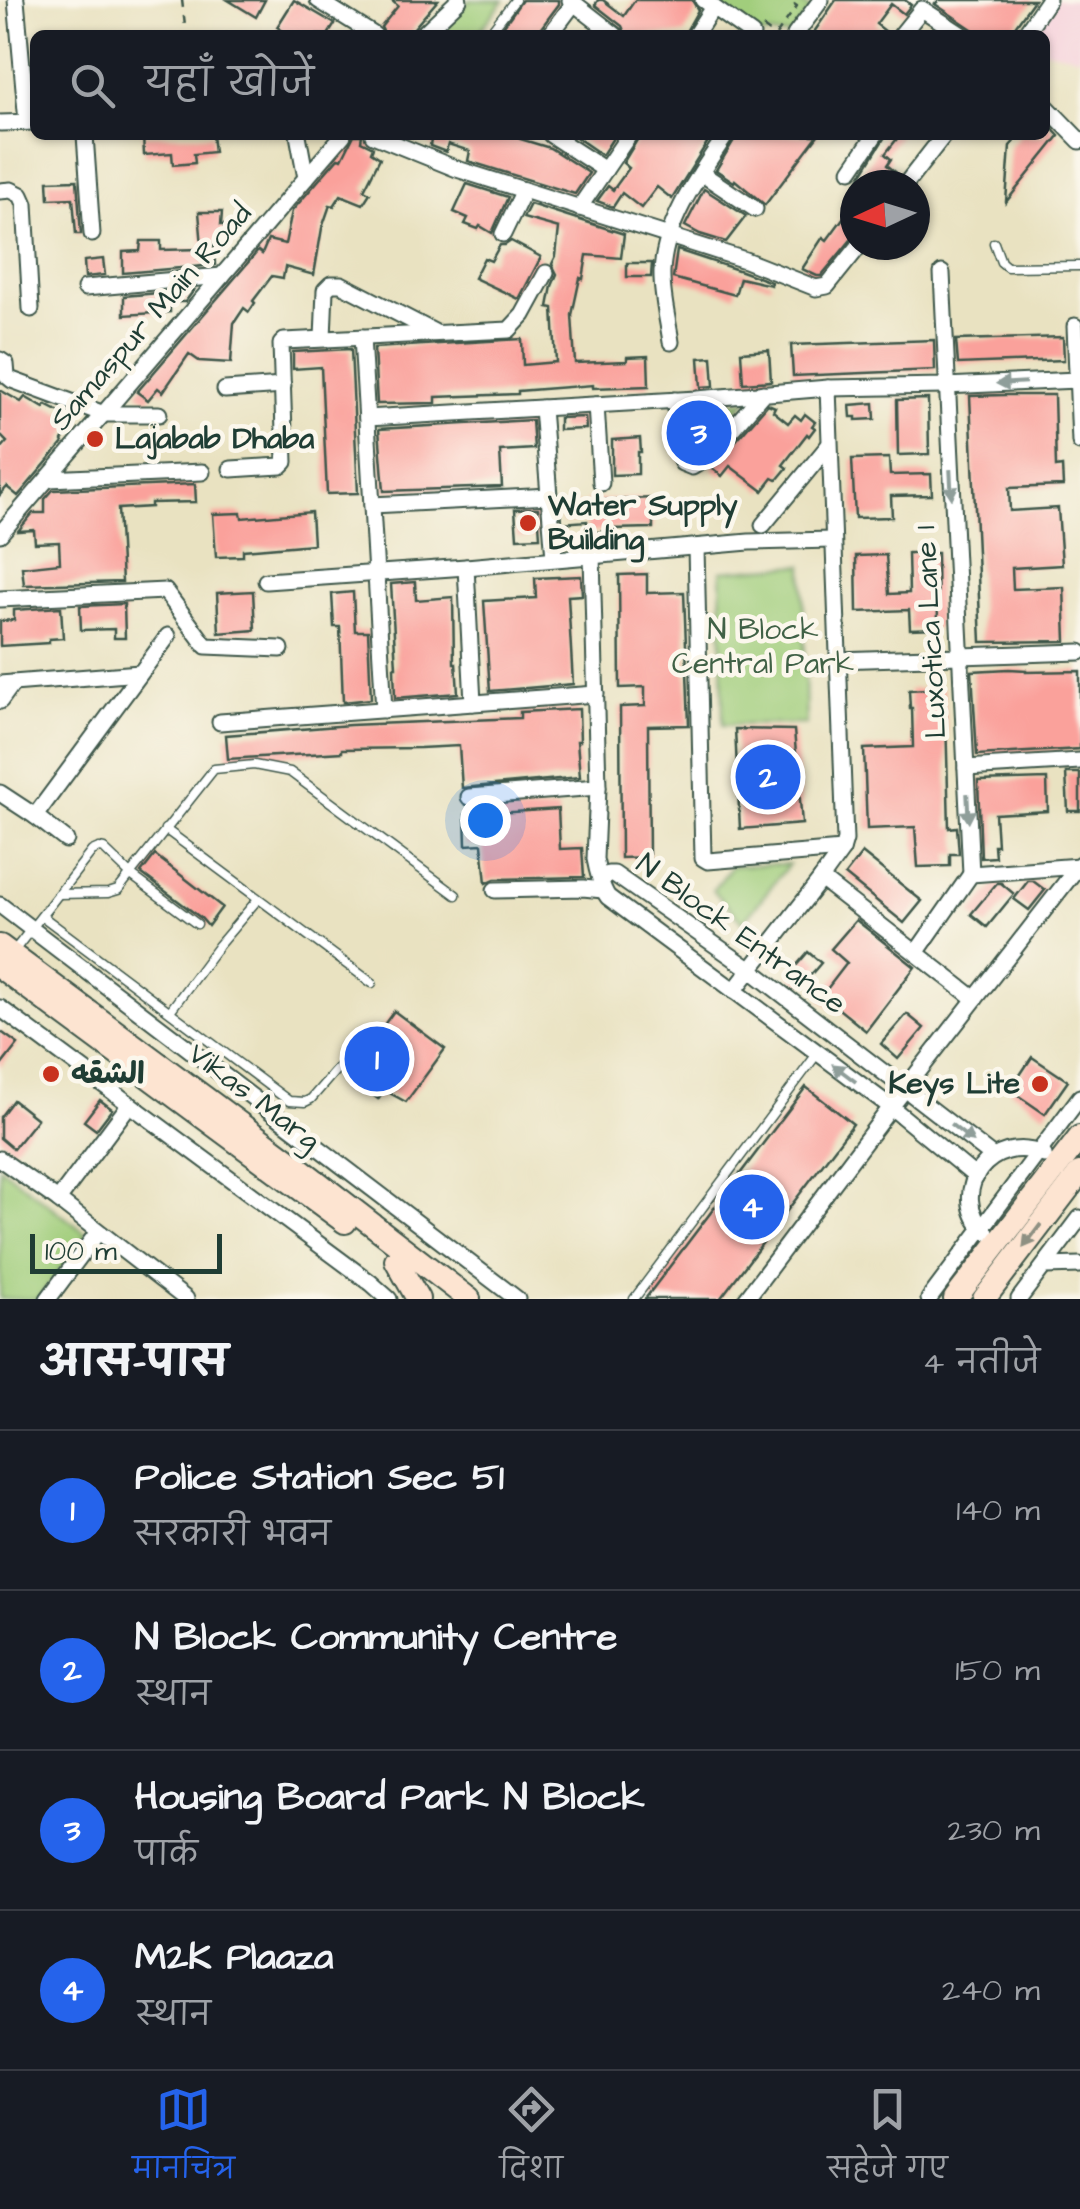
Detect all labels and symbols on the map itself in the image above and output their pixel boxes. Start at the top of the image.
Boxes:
north arrow [840,170,930,260]
street label: Samaspur Main Road [40,194,262,440]
one-way arrow [995,376,1027,392]
pin: 3 [666,396,732,470]
place label: Lajabab Dhaba [115,418,315,460]
marker: Lajabab Dhaba [84,428,106,450]
one-way arrow [943,468,959,500]
place label: Water Supply Building [547,485,738,563]
marker: Water Supply Building [517,512,539,534]
street label: Luxotica Lane 1 [904,524,958,739]
park label: N Block Central Park [672,609,854,685]
pin: 2 [736,740,800,814]
one-way arrow [960,793,976,825]
your location [460,795,511,846]
street label: N Block Entrance [627,844,855,1024]
pin: 1 [344,1022,410,1096]
street label: Vikas Marg [178,1033,329,1162]
place label: الشقه [71,1053,145,1095]
marker: الشقه [40,1063,62,1085]
place label: Keys Lite [888,1063,1020,1107]
one-way arrow [831,1064,857,1083]
marker: Keys Lite [1029,1073,1051,1095]
one-way arrow [949,1123,975,1143]
pin: 4 [720,1170,784,1244]
one-way arrow [1023,1223,1043,1249]
scale bar [30,1229,222,1274]

